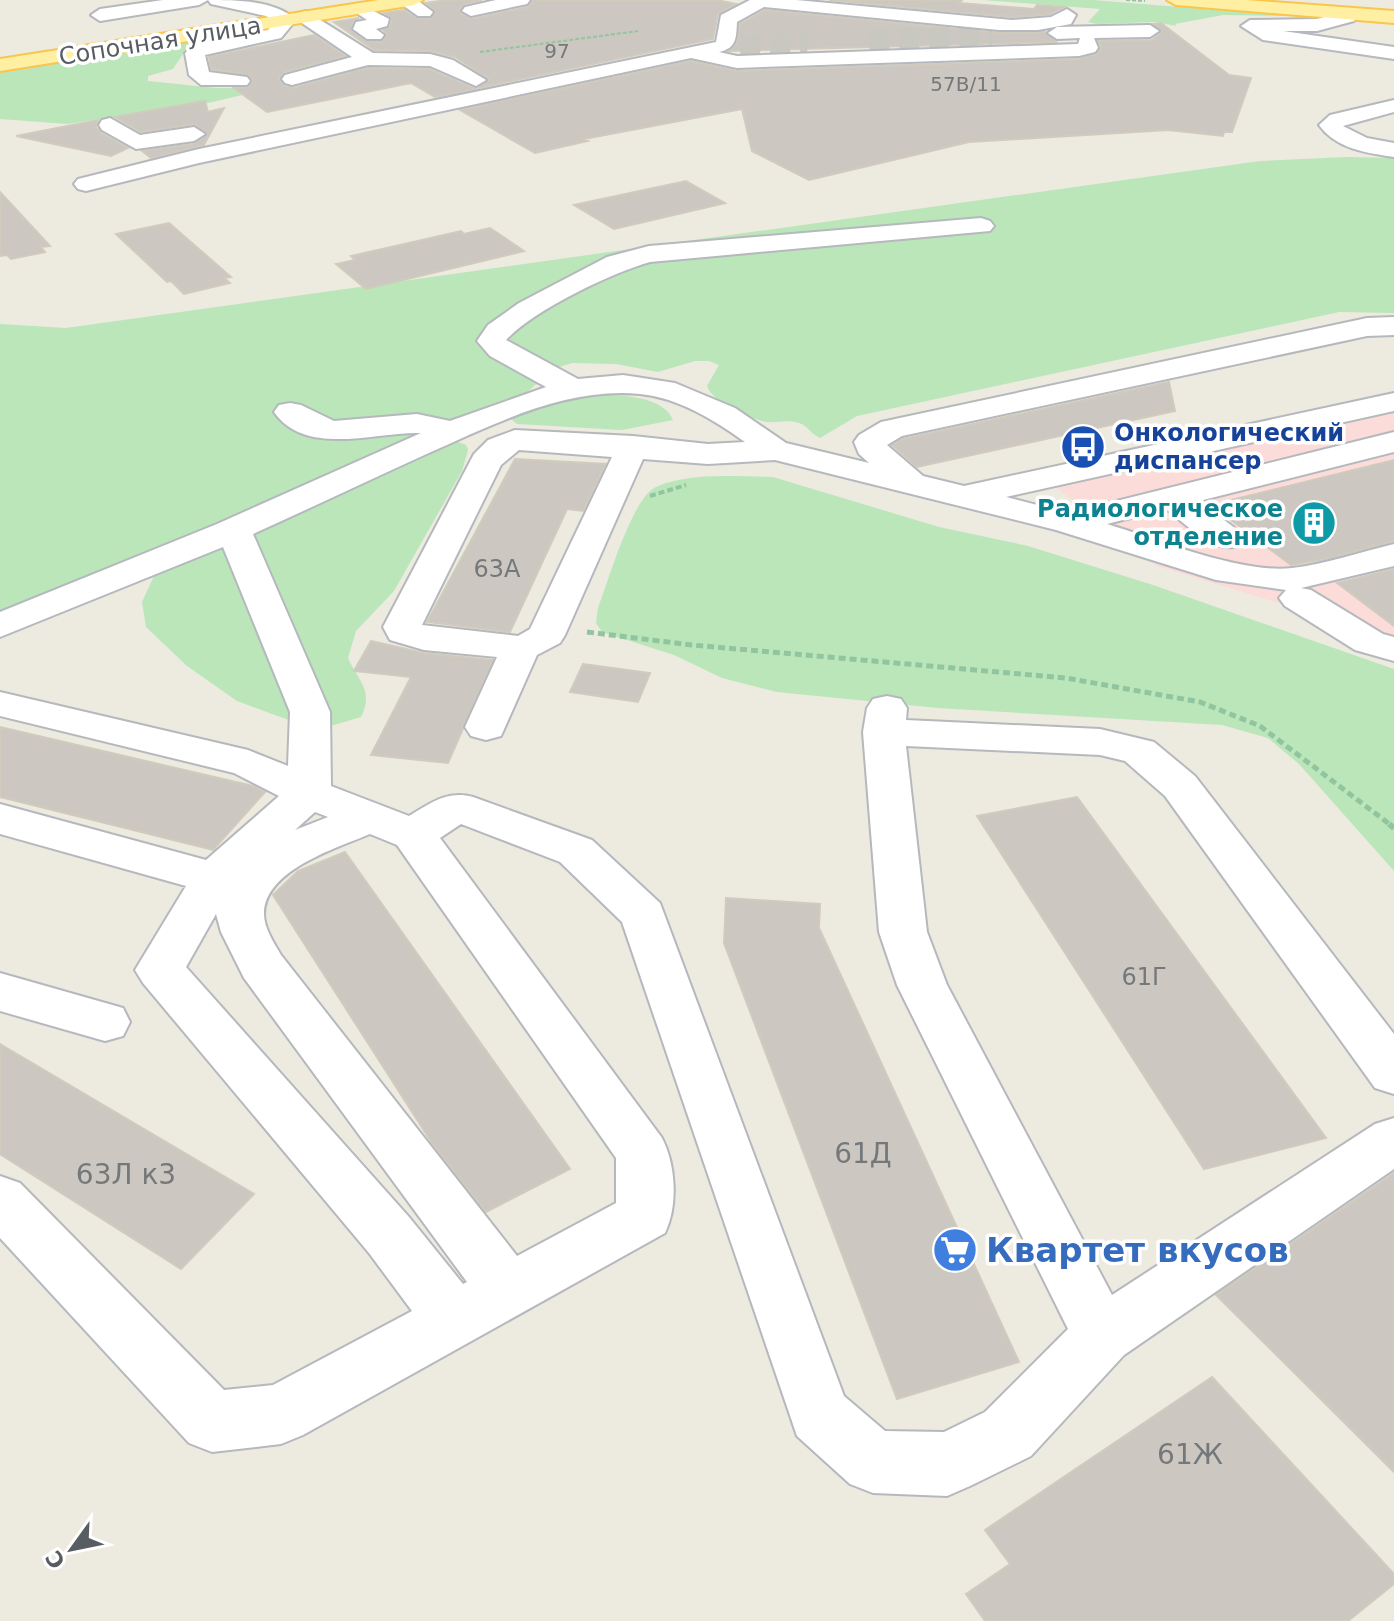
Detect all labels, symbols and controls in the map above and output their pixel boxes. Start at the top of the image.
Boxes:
street label: Сопочная улица [57,11,263,71]
house number: 97 [544,39,570,63]
house number: 57В/11 [930,72,1002,96]
place label: Онкологический диспансер [1114,419,1344,475]
bus stop icon: Онкологический диспансер [1059,423,1107,471]
place label: Радиологическое отделение [1037,495,1283,551]
building icon: Радиологическое отделение [1290,499,1338,547]
house number: 63А [474,555,521,583]
house number: 61Г [1121,963,1167,991]
house number: 61Д [834,1137,892,1170]
house number: 63Л к3 [76,1158,176,1191]
supermarket icon: Квартет вкусов [931,1226,979,1274]
place label: Квартет вкусов [986,1230,1289,1270]
house number: 61Ж [1157,1438,1223,1471]
north arrow [32,1509,112,1589]
text: С [41,1546,71,1573]

